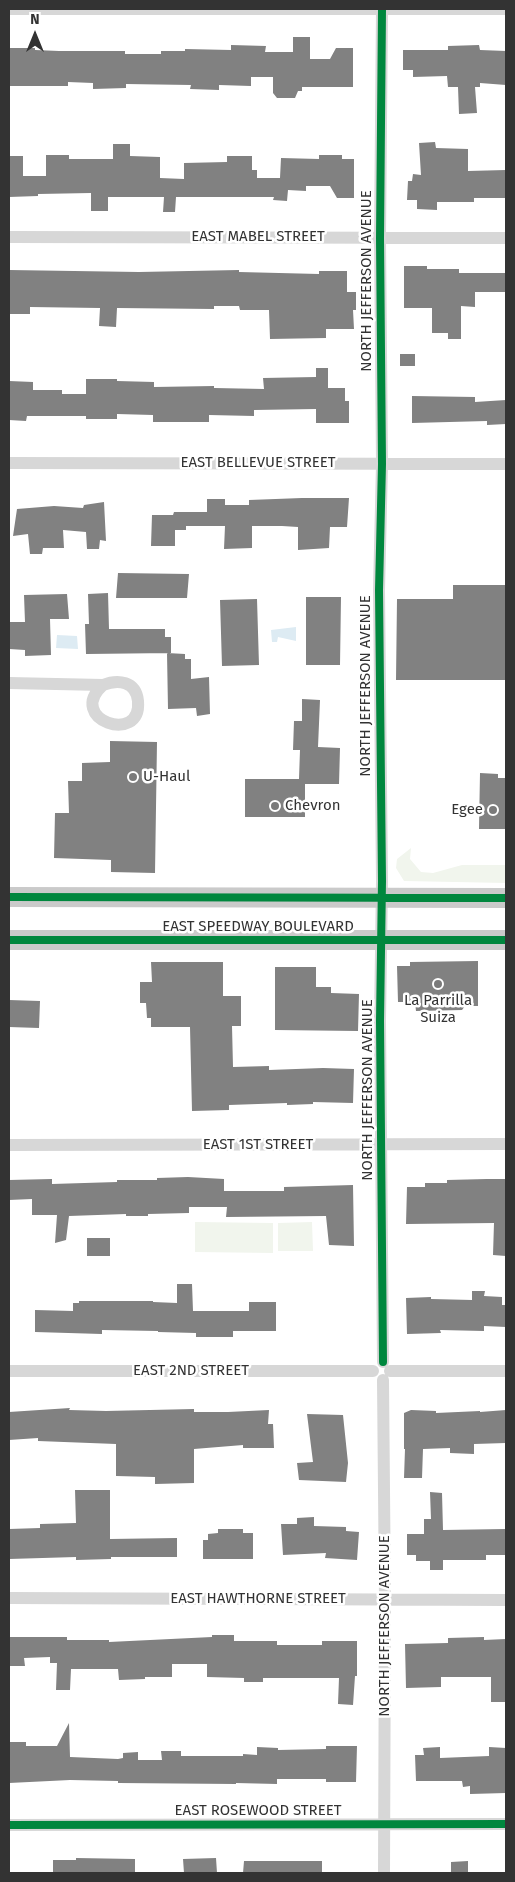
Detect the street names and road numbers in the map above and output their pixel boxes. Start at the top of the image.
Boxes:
street label: NORTH JEFFERSON AVENUE [358,190,376,372]
street label: EAST MABEL STREET [191,228,325,246]
street label: EAST BELLEVUE STREET [180,454,336,472]
street label: NORTH JEFFERSON AVENUE [357,595,375,777]
street label: EAST SPEEDWAY BOULEVARD [162,918,354,936]
street label: NORTH JEFFERSON AVENUE [359,999,377,1181]
street label: EAST 1ST STREET [203,1136,313,1154]
street label: EAST 2ND STREET [133,1362,249,1380]
street label: NORTH JEFFERSON AVENUE [376,1535,394,1717]
street label: EAST HAWTHORNE STREET [170,1590,346,1608]
street label: EAST ROSEWOOD STREET [175,1802,341,1820]

